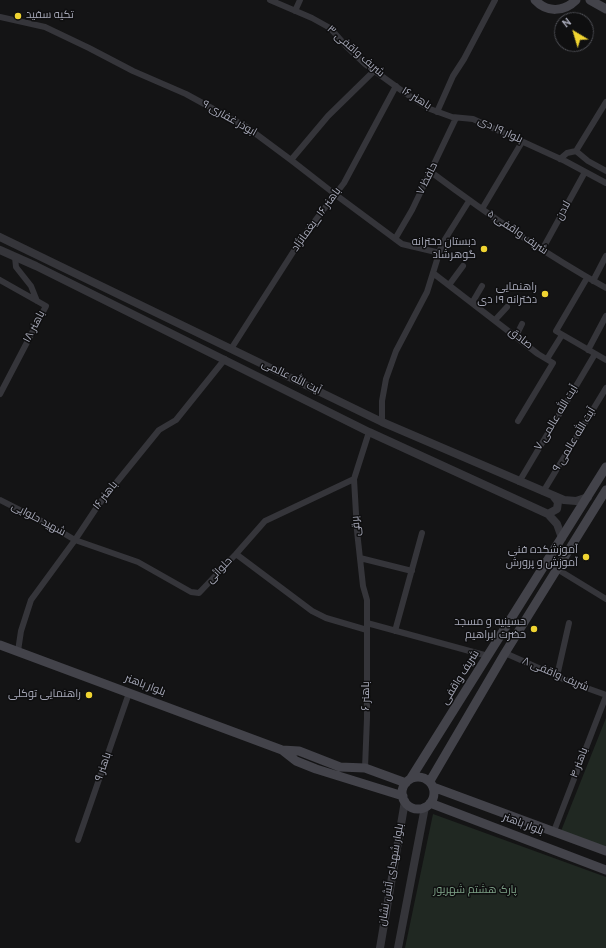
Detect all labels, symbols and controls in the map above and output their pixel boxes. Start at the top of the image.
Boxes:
place label: تکیه سفید [26,9,74,23]
marker: تکیه سفید [13,11,23,21]
north arrow [554,12,594,52]
text: N [560,15,575,31]
street label: شریف واقفی ۳ [324,23,386,81]
street label: باهنر ۱۶ [399,85,433,113]
street label: ابوذر غفاری ۹ [199,98,259,140]
street label: بلوار ۱۹ دی [475,115,525,147]
street label: حافظ ۷ [415,161,441,197]
street label: باهنر ۱۶ _یغمانژاد [289,185,345,255]
street label: لادن [554,199,574,223]
street label: شریف واقفی ۵ [484,208,550,258]
place label: دبستان دخترانه گوهرشاد [412,236,476,262]
marker: دبستان دخترانه گوهرشاد [479,244,489,254]
place label: راهنمایی دخترانه ۱۹ دی [477,281,537,307]
marker: راهنمایی دخترانه ۱۹ دی [540,289,550,299]
street label: باهنر ۱۸ [21,309,49,345]
street label: صادق [505,325,535,353]
street label: آیت الله عالمی [259,358,323,398]
street label: آیت الله عالمی ۷ [532,383,582,453]
street label: آیت الله عالمی ۹ [551,405,599,475]
street label: باهنر ۱۶ [91,479,121,513]
street label: شهید حلوایی [9,500,67,540]
street label: برقی [350,515,364,537]
place label: آموزشکده فنی آموزش و پرورش [506,544,578,570]
marker: آموزشکده فنی آموزش و پرورش [581,552,591,562]
street label: حلوائی [204,555,236,587]
place label: حسینیه و مسجد حضرت ابراهیم [454,616,526,642]
marker: حسینیه و مسجد حضرت ابراهیم [529,624,539,634]
street label: شریف واقفی [439,648,483,708]
street label: شریف واقفی ۸ [520,655,590,695]
street label: بلوار باهنر [123,672,167,700]
street label: باهنر ۶ [360,681,374,711]
place label: راهنمایی توکلی [8,688,81,702]
marker: راهنمایی توکلی [84,690,94,700]
street label: باهنر ۴ [568,746,592,780]
street label: باهنر ۹ [93,751,115,783]
street label: بلوار باهنر [501,811,545,839]
street label: بلوار شهدای آتش نشان [376,823,408,927]
park label: پارک هشتم شهریور [433,884,517,898]

